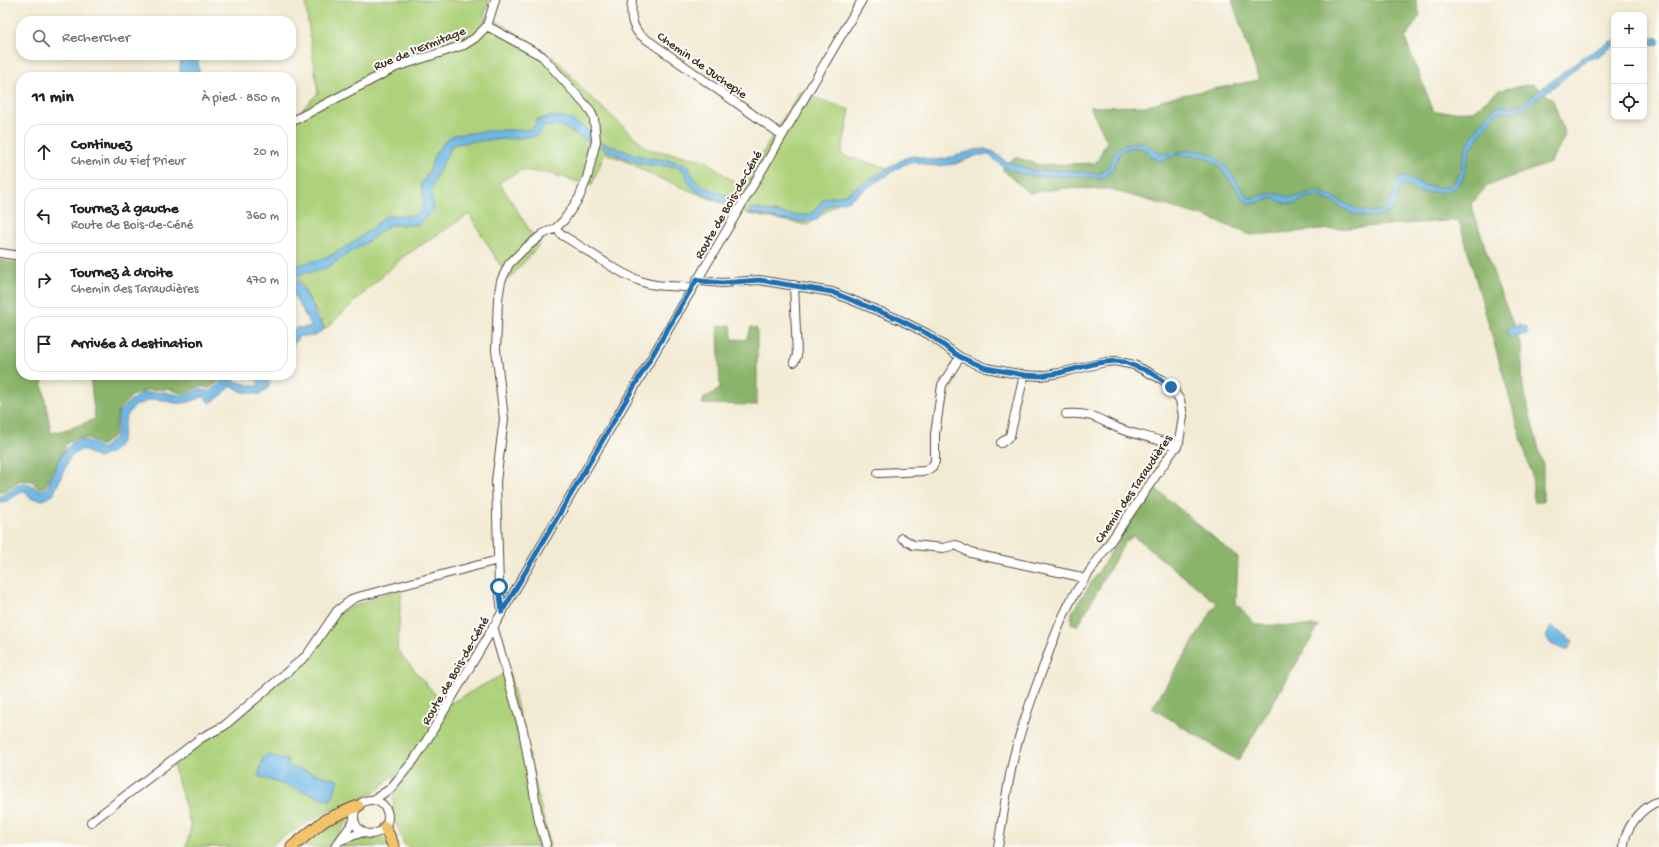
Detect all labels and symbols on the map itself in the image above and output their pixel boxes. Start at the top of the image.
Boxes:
street label: Rue de l'Ermitage [372,24,468,75]
street label: Chemin de Juchepie [654,29,750,103]
street label: Route de Bois-de-Céné [692,148,766,262]
route end [1162,378,1180,396]
street label: Chemin des Taraudières [1092,431,1177,546]
route start [490,578,508,596]
street label: Route de Bois-de-Céné [419,614,493,728]

